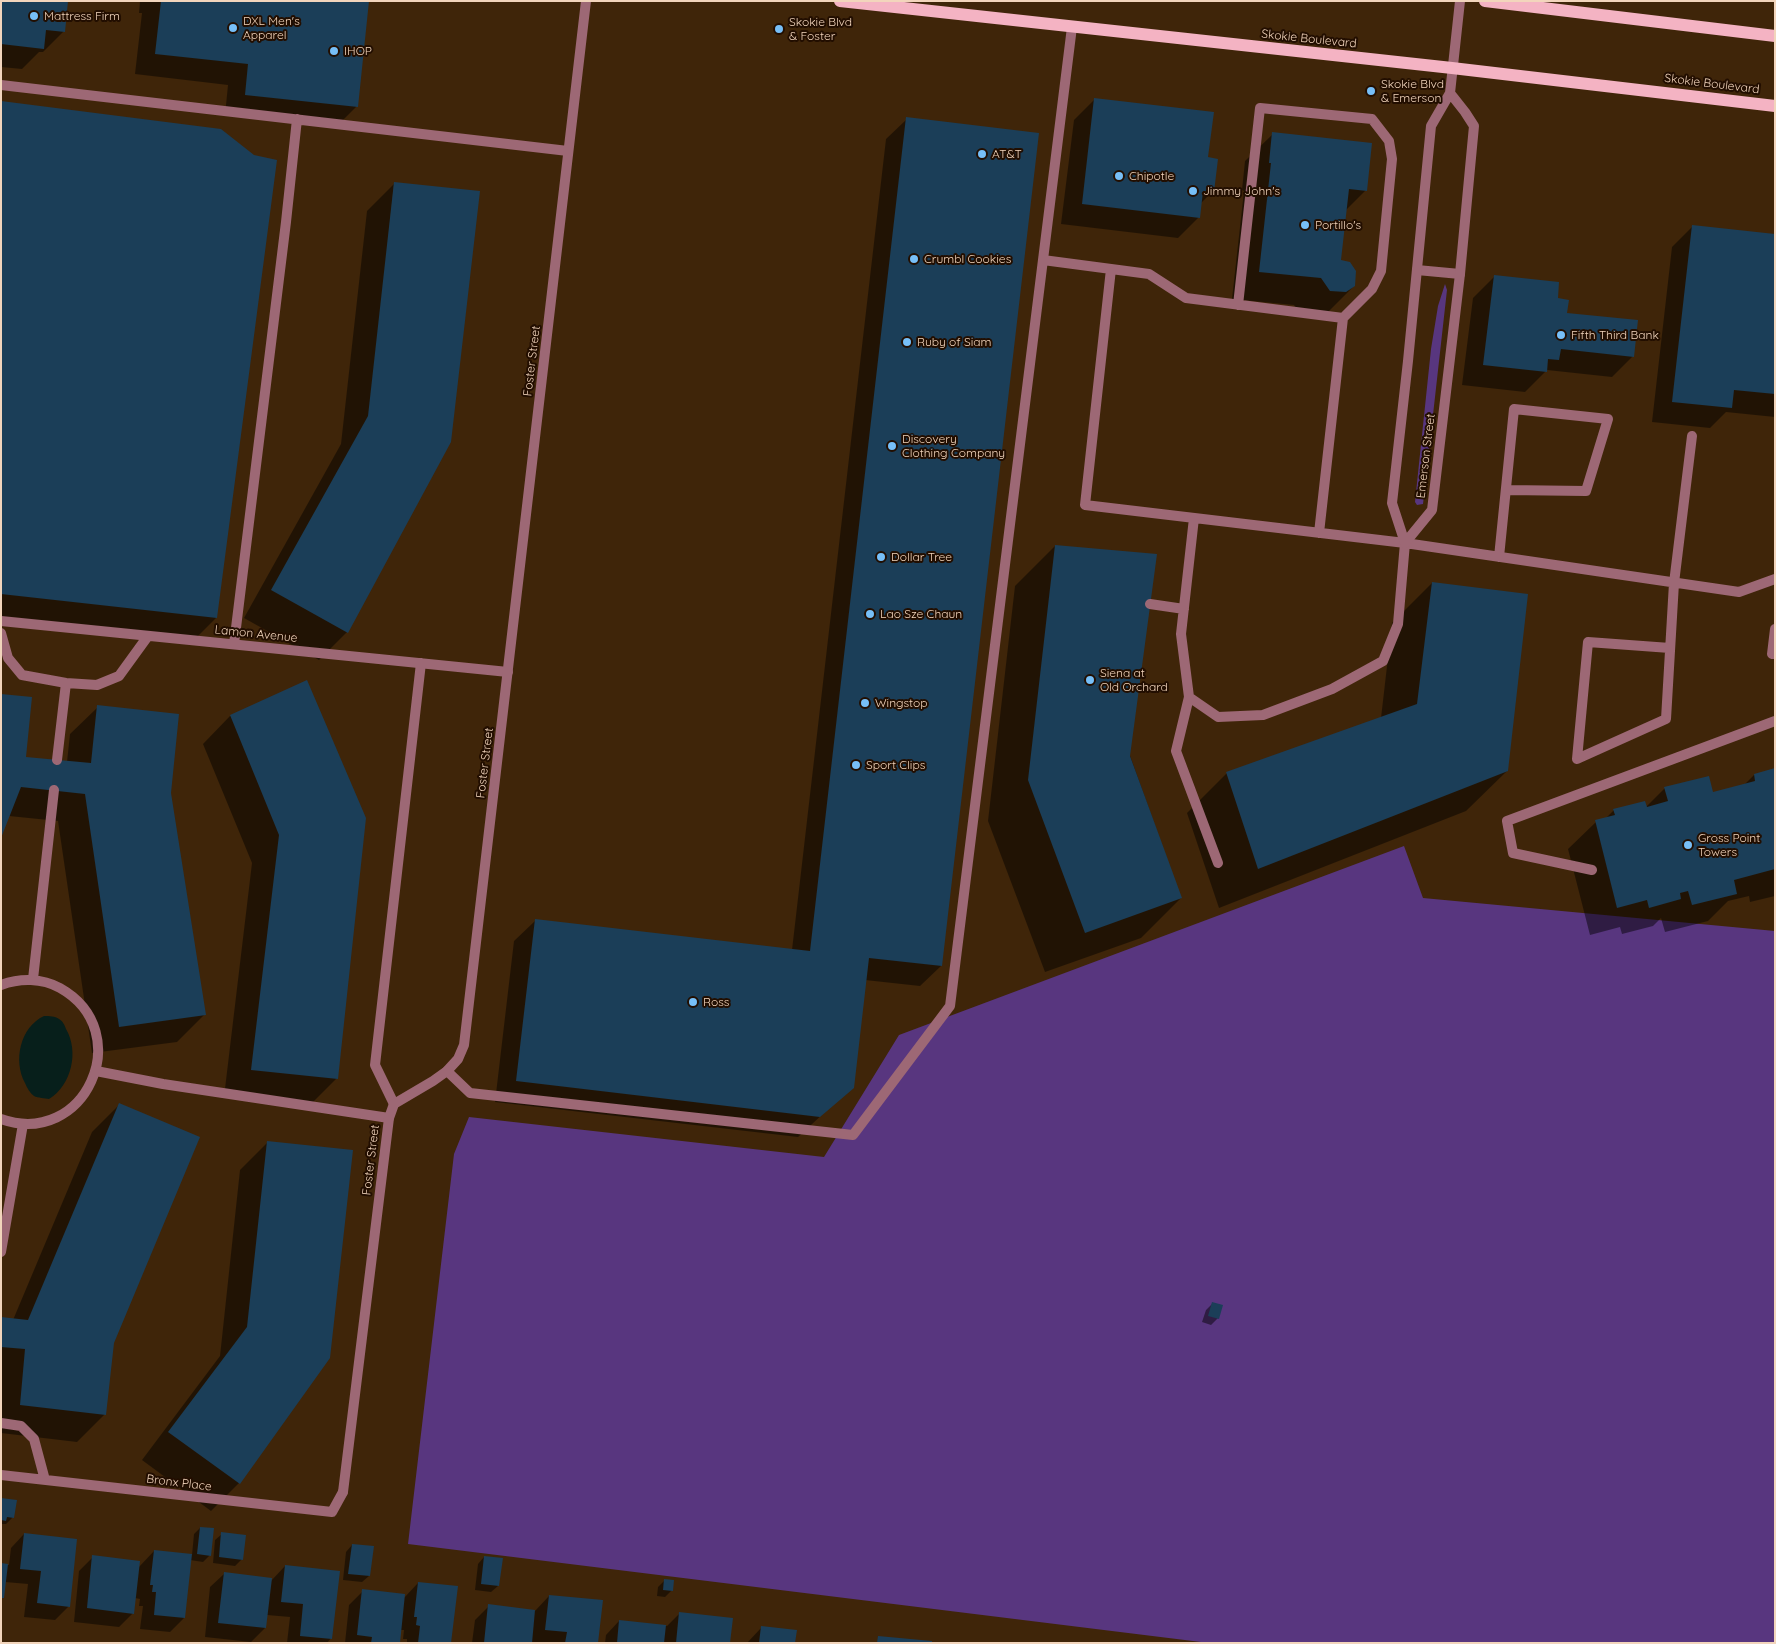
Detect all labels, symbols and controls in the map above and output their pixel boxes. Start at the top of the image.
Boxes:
place label: Mattress Firm [44,9,120,23]
marker: Mattress Firm [28,10,40,22]
place label: DXL Men's Apparel [243,14,300,42]
place label: Skokie Blvd & Foster [789,15,852,43]
marker: DXL Men's Apparel [227,22,239,34]
marker: Skokie Blvd & Foster [773,23,785,35]
street label: Skokie Boulevard [1261,27,1357,51]
place label: IHOP [344,44,372,58]
marker: IHOP [328,45,340,57]
street label: Skokie Boulevard [1664,71,1760,97]
place label: Skokie Blvd & Emerson [1381,77,1444,105]
marker: Skokie Blvd & Emerson [1365,85,1377,97]
place label: AT&T [992,147,1022,161]
marker: AT&T [976,148,988,160]
place label: Chipotle [1129,169,1174,183]
marker: Chipotle [1113,170,1125,182]
place label: Jimmy John's [1203,184,1280,198]
marker: Jimmy John's [1187,185,1199,197]
place label: Portillo's [1315,218,1361,232]
marker: Portillo's [1299,219,1311,231]
place label: Crumbl Cookies [924,252,1011,266]
marker: Crumbl Cookies [908,253,920,265]
street label: Foster Street [521,325,543,397]
place label: Fifth Third Bank [1571,328,1659,342]
marker: Fifth Third Bank [1555,329,1567,341]
place label: Ruby of Siam [917,335,991,349]
marker: Ruby of Siam [901,336,913,348]
street label: Emerson Street [1414,413,1438,499]
place label: Discovery Clothing Company [902,432,1005,460]
marker: Discovery Clothing Company [886,440,898,452]
place label: Dollar Tree [891,550,952,564]
marker: Dollar Tree [875,551,887,563]
place label: Lao Sze Chaun [880,607,962,621]
marker: Lao Sze Chaun [864,608,876,620]
street label: Lamon Avenue [214,622,298,646]
place label: Siena at Old Orchard [1100,666,1168,694]
marker: Siena at Old Orchard [1084,674,1096,686]
place label: Wingstop [875,696,928,710]
marker: Wingstop [859,697,871,709]
street label: Foster Street [474,727,496,799]
place label: Sport Clips [866,758,925,772]
marker: Sport Clips [850,759,862,771]
place label: Gross Point Towers [1698,831,1760,859]
marker: Gross Point Towers [1682,839,1694,851]
place label: Ross [703,995,729,1009]
marker: Ross [687,996,699,1008]
street label: Foster Street [360,1124,382,1196]
street label: Bronx Place [146,1472,212,1494]

